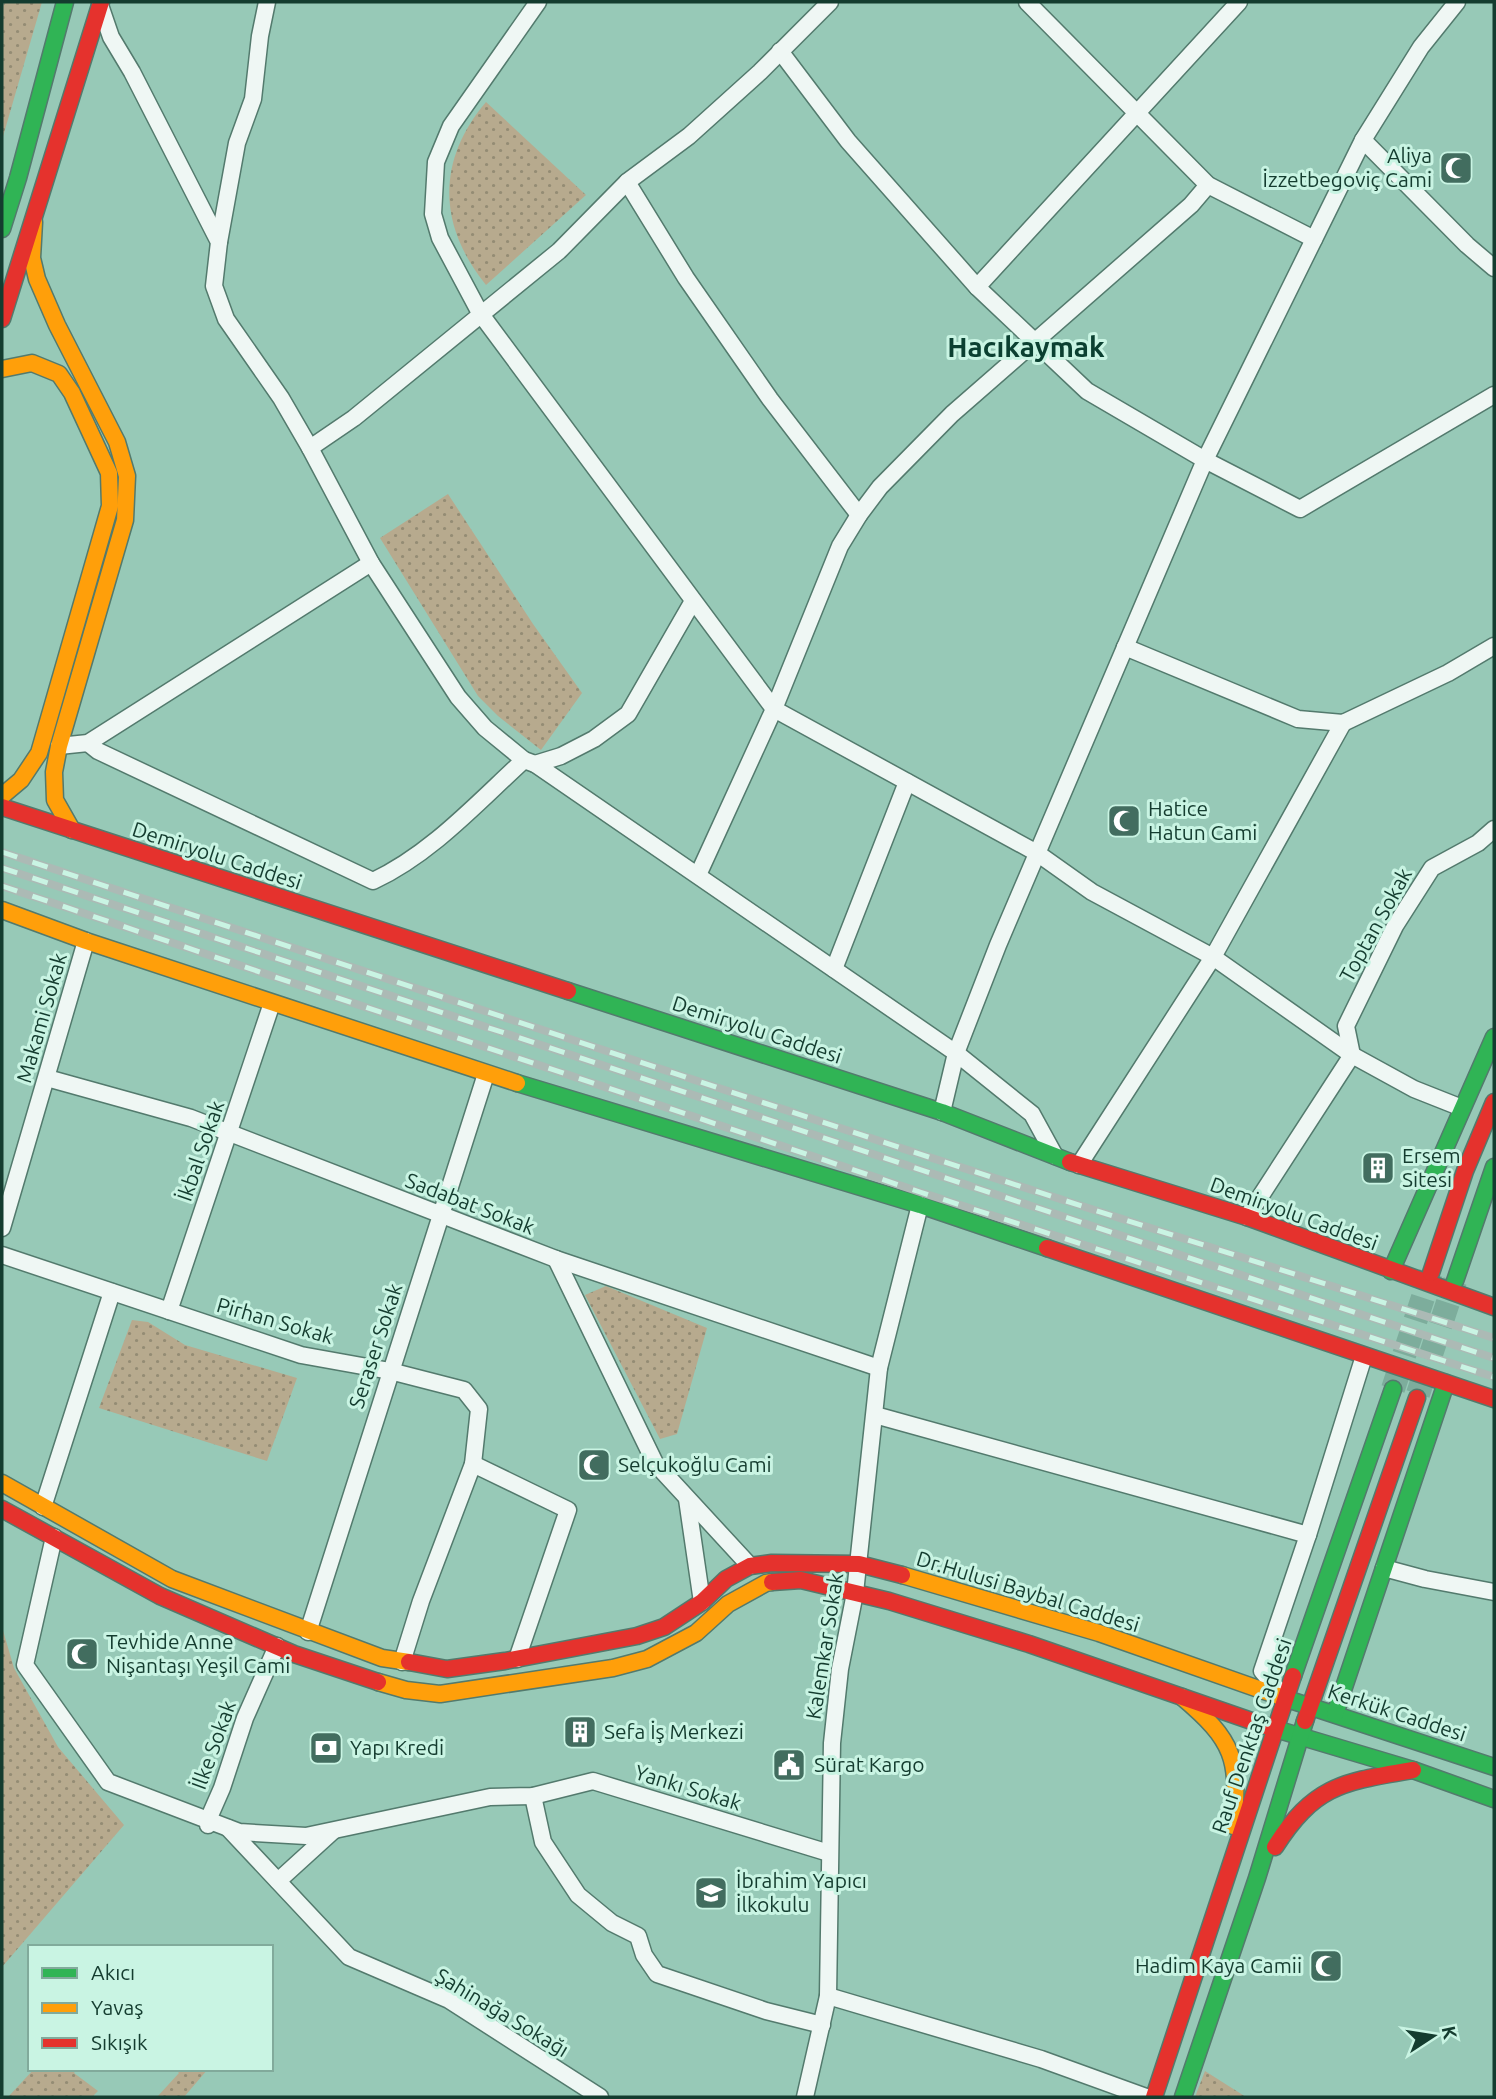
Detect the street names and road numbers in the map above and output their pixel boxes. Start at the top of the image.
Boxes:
street label: Demiryolu Caddesi [130,816,305,894]
street label: Toptan Sokak [1334,863,1416,986]
street label: Makami Sokak [11,950,71,1085]
street label: Demiryolu Caddesi [670,990,845,1068]
street label: İkbal Sokak [172,1097,229,1204]
street label: Sadabat Sokak [402,1167,539,1239]
street label: Demiryolu Caddesi [1207,1172,1382,1255]
street label: Seraser Sokak [344,1280,407,1411]
street label: Pirhan Sokak [214,1292,337,1348]
street label: Dr.Hulusi Baybal Caddesi [914,1546,1143,1636]
street label: Kalemkar Sokak [801,1570,848,1721]
street label: Rauf Denktaş Caddesi [1206,1635,1296,1836]
street label: Kerkük Caddesi [1325,1678,1470,1746]
street label: İlke Sokak [186,1697,240,1792]
street label: Yankı Sokak [632,1759,745,1815]
street label: Şahinağa Sokağı [432,1963,574,2061]

